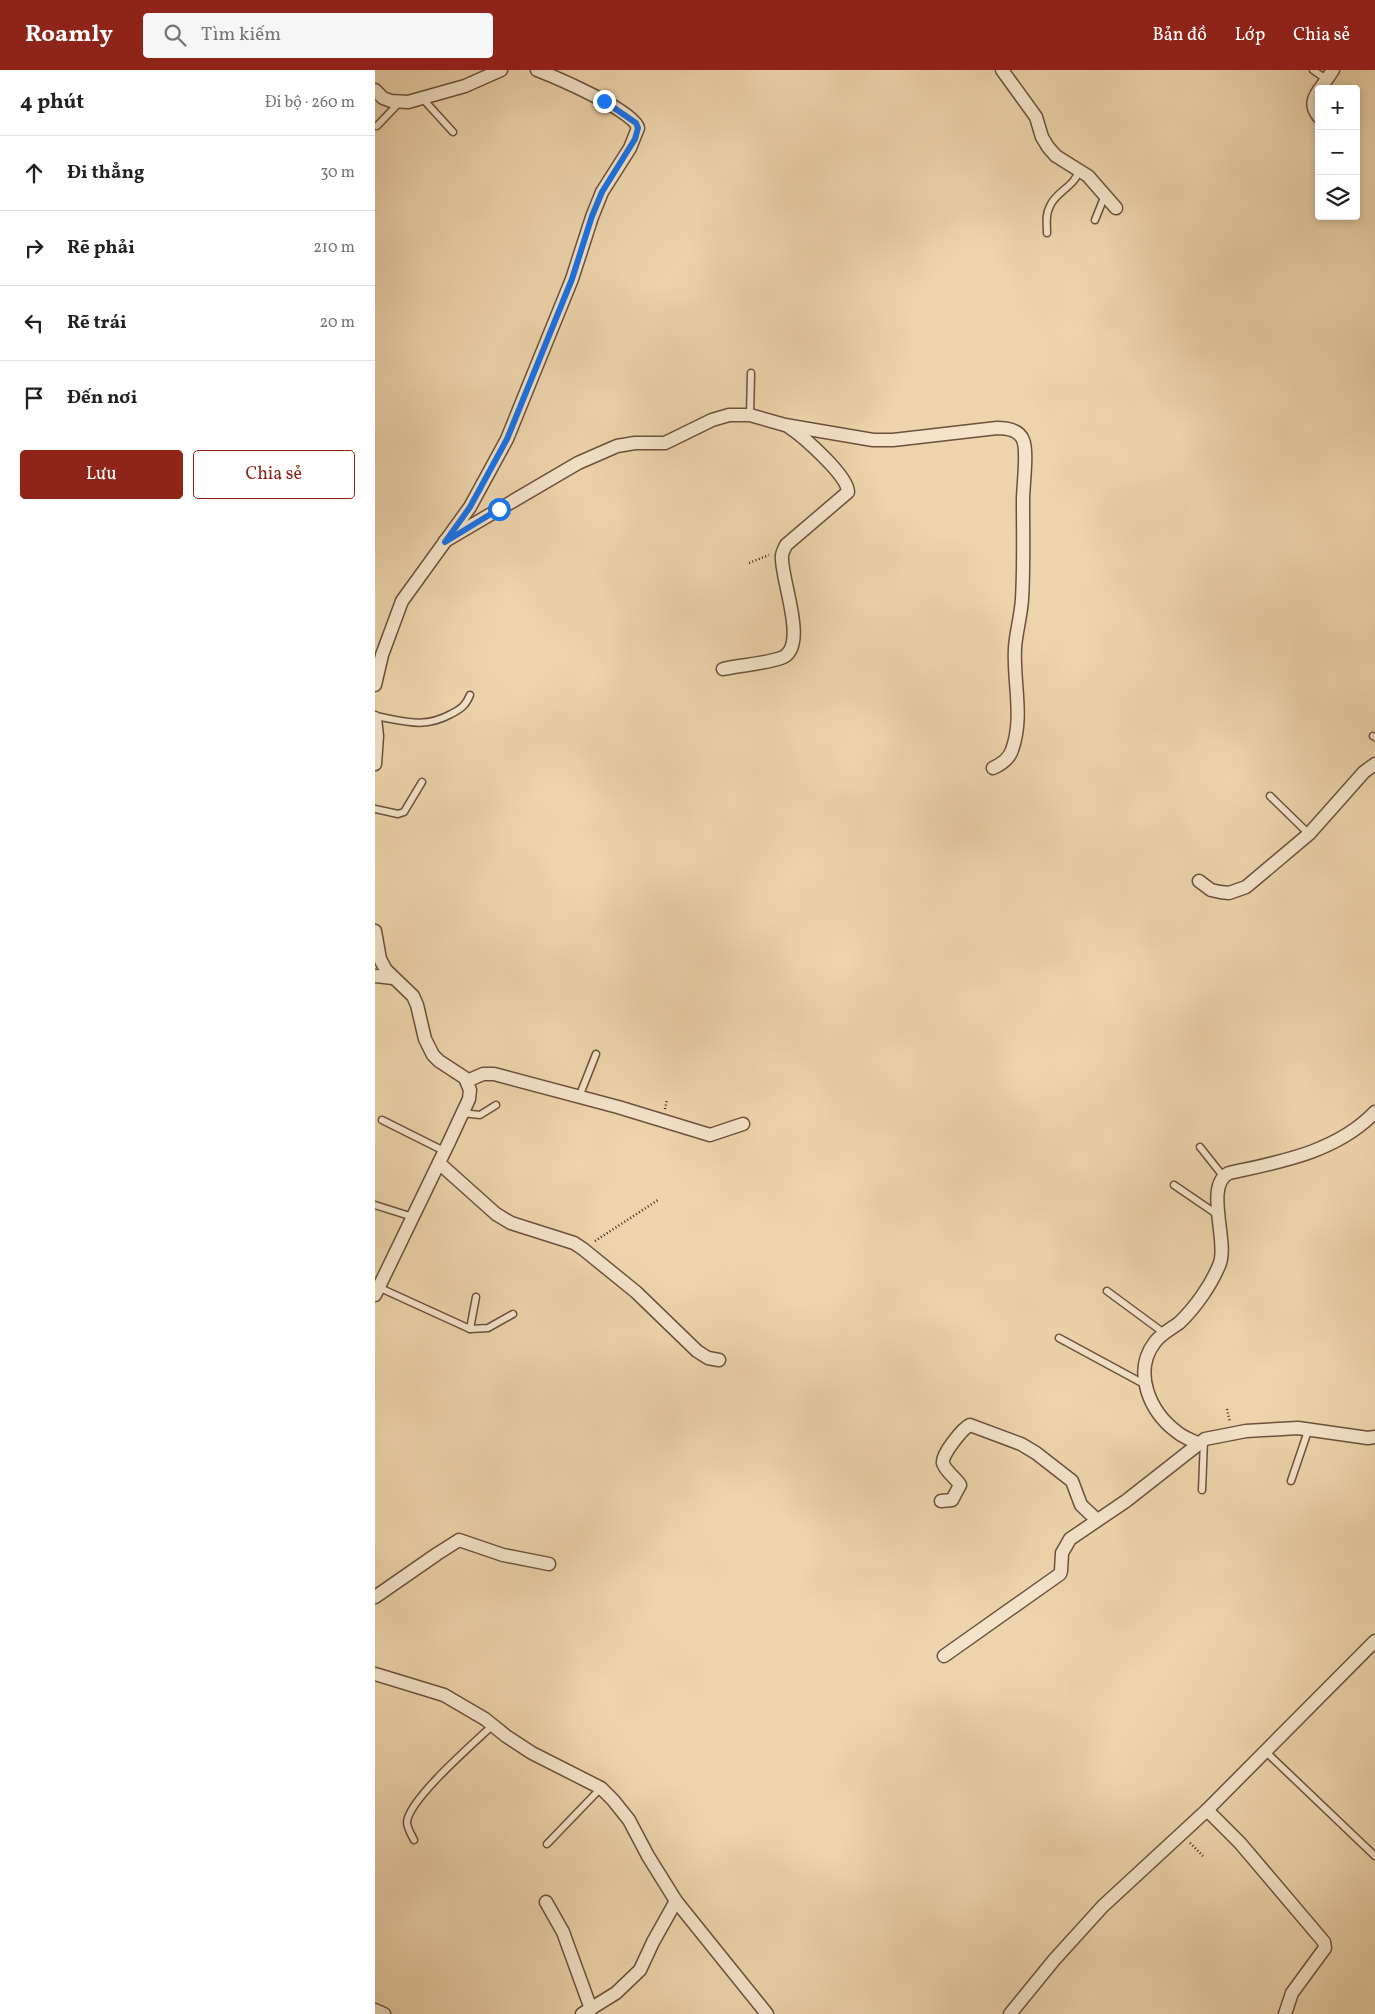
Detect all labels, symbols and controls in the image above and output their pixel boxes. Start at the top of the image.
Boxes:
search box [143,13,493,58]
text: Roamly [25,18,113,52]
icon: search [161,21,189,49]
text: Tìm kiếm [201,22,281,48]
text: Bản đồ [1153,23,1207,48]
text: Lớp [1235,23,1265,48]
text: Chia sẻ [1293,23,1350,48]
map controls [1315,85,1360,220]
button: + [1315,85,1360,130]
text: 4 phút [20,88,84,117]
route end [593,90,616,113]
text: Đi bộ · 260 m [265,92,355,114]
button: − [1315,130,1360,175]
icon: ahead [20,159,48,187]
text: Đi thẳng [67,160,144,186]
text: 30 m [320,162,355,184]
button: layers [1315,175,1360,220]
icon: right [20,234,48,262]
text: Rẽ phải [67,235,135,261]
text: 210 m [313,237,355,259]
icon: left [20,309,48,337]
text: Rẽ trái [67,310,127,336]
text: 20 m [320,312,355,334]
icon: arrive [20,384,48,412]
text: Đến nơi [67,385,137,411]
button: Lưu [20,450,183,499]
button: Chia sẻ [193,450,355,499]
route start [488,498,511,521]

